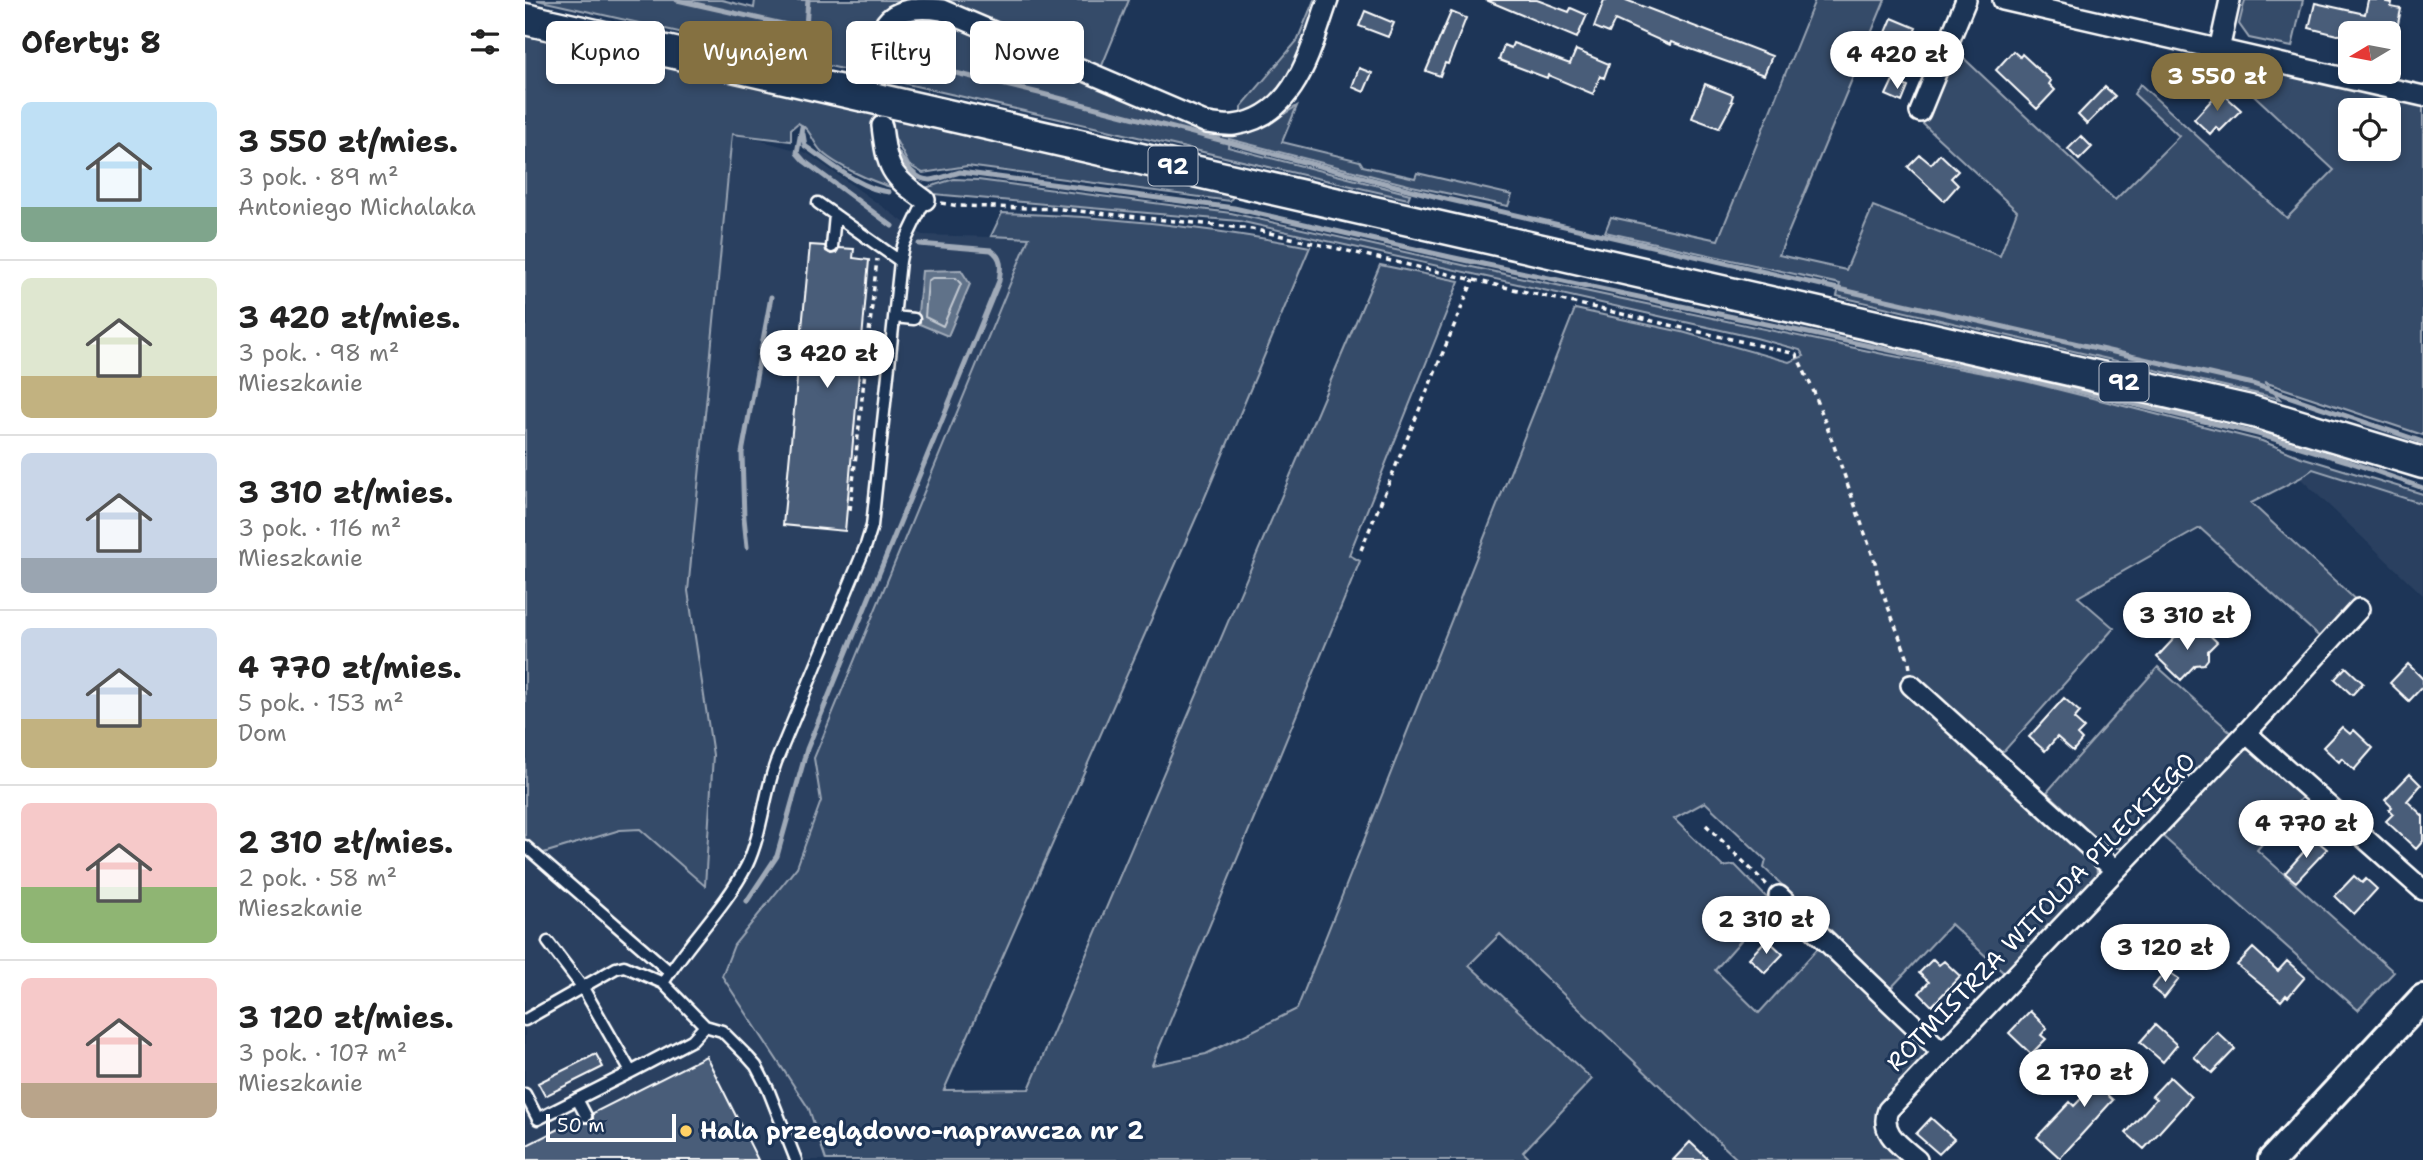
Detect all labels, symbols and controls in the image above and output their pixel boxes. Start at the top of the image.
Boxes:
chip: Kupno [546,21,665,84]
chip: Wynajem [679,21,832,84]
chip: Filtry [846,21,956,84]
chip: Nowe [970,21,1084,84]
north arrow [2338,21,2401,84]
map controls [2338,21,2401,161]
text: Oferty: 8 [21,22,161,63]
icon: filters [466,23,504,61]
pin: 4 420 zł [1825,32,1969,91]
text: 4 420 zł [1846,39,1948,69]
pin: 3 550 zł [2145,54,2289,113]
text: 3 550 zł [2167,61,2267,91]
button: locate [2338,98,2401,161]
text: 3 550 zł/mies. [238,121,458,162]
icon: home [77,130,161,214]
road number: 92 [1149,146,1197,186]
text: 3 pok. · 89 m² [238,162,399,192]
text: Antoniego Michalaka [238,192,476,222]
text: 3 420 zł/mies. [238,297,461,338]
icon: home [77,306,161,390]
pin: 3 420 zł [755,330,899,390]
text: 3 pok. · 98 m² [238,338,399,368]
text: 3 420 zł [776,338,878,368]
road number: 92 [2099,362,2149,402]
text: Mieszkanie [238,368,363,398]
text: 3 310 zł/mies. [238,472,453,513]
icon: home [77,481,161,565]
text: 3 pok. · 116 m² [238,513,401,543]
text: Mieszkanie [238,543,363,573]
pin: 3 310 zł [2115,592,2259,652]
text: 3 310 zł [2139,600,2235,630]
text: 4 770 zł/mies. [238,647,462,688]
icon: home [77,656,161,740]
text: 5 pok. · 153 m² [238,688,404,718]
text: Dom [238,718,287,748]
street label: ROTMISTRZA WITOLDA PILECKIEGO [1880,746,2202,1078]
pin: 4 770 zł [2234,800,2378,860]
text: 4 770 zł [2255,808,2357,838]
text: 2 310 zł/mies. [238,822,453,863]
icon: home [77,831,161,915]
text: 2 pok. · 58 m² [238,863,397,893]
text: Mieszkanie [238,893,363,923]
pin: 2 310 zł [1694,897,1838,956]
text: 2 310 zł [1718,904,1814,934]
pin: 3 120 zł [2093,925,2237,984]
text: 3 120 zł [2117,932,2213,962]
text: 3 120 zł/mies. [238,997,454,1038]
icon: home [77,1006,161,1090]
text: 3 pok. · 107 m² [238,1038,407,1068]
pin: 2 170 zł [2012,1050,2156,1109]
text: 2 170 zł [2035,1057,2133,1087]
text: Mieszkanie [238,1068,363,1098]
scale bar [546,1111,675,1143]
text: 50 m [557,1113,605,1138]
place label: Hala przeglądowo-naprawcza nr 2 [700,1115,1144,1147]
marker: Hala przeglądowo-naprawcza nr 2 [678,1123,694,1139]

